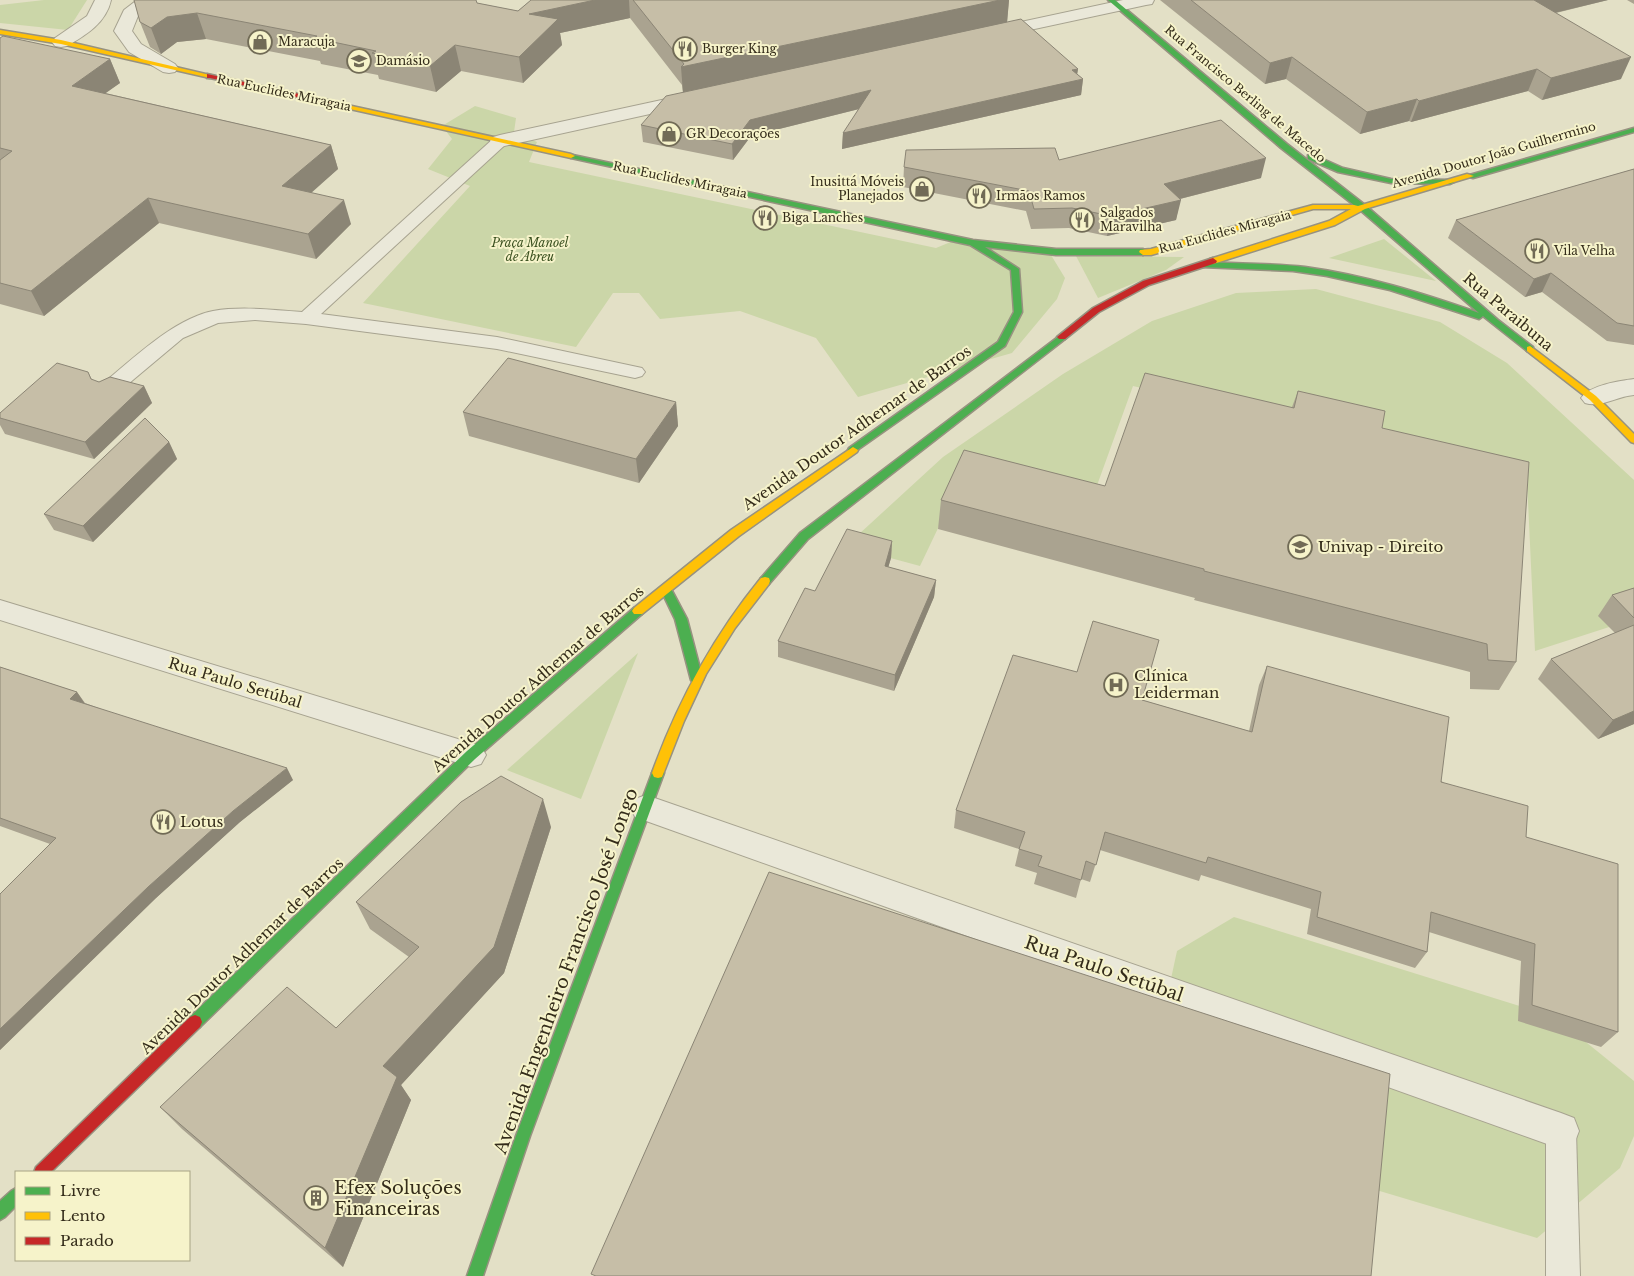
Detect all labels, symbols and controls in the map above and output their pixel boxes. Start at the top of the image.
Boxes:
street label: Rua Francisco Berling de Macedo [1162,22,1329,166]
shop icon: Maracuja [247,29,273,55]
place label: Maracuja [278,34,335,49]
restaurant icon: Burger King [672,36,698,62]
place label: Burger King [702,41,777,56]
school or university icon: Damásio [346,48,372,74]
place label: Damásio [376,53,430,68]
street label: Rua Euclides Miragaia [216,71,353,114]
street label: Avenida Doutor João Guilhermino [1389,118,1598,191]
shop icon: GR Decorações [656,121,682,147]
place label: GR Decorações [686,126,780,141]
street label: Rua Euclides Miragaia [612,158,749,201]
place label: Inusittá Móveis Planejados [810,174,904,203]
shop icon: Inusittá Móveis Planejados [909,176,935,202]
restaurant icon: Irmãos Ramos [966,183,992,209]
place label: Irmãos Ramos [996,188,1085,203]
restaurant icon: Biga Lanches [752,205,778,231]
place label: Salgados Maravilha [1100,205,1162,234]
restaurant icon: Salgados Maravilha [1069,207,1095,233]
street label: Rua Euclides Miragaia [1157,207,1293,256]
place label: Biga Lanches [782,210,863,225]
park label: Praça Manoel de Abreu [491,235,569,264]
restaurant icon: Vila Velha [1524,238,1550,264]
place label: Vila Velha [1553,243,1615,258]
street label: Rua Paraibuna [1459,268,1558,355]
street label: Avenida Doutor Adhemar de Barros [738,341,975,515]
school or university icon: Univap - Direito [1287,534,1313,560]
place label: Univap - Direito [1318,537,1444,556]
street label: Avenida Doutor Adhemar de Barros [427,581,648,777]
street label: Rua Paulo Setúbal [166,653,304,712]
place label: Clínica Leiderman [1134,666,1219,702]
hospital icon: Clínica Leiderman [1103,672,1129,698]
street label: Avenida Engenheiro Francisco José Longo [489,785,643,1158]
restaurant icon: Lotus [150,809,176,835]
place label: Lotus [180,812,223,831]
street label: Avenida Doutor Adhemar de Barros [136,853,347,1059]
street label: Rua Paulo Setúbal [1022,931,1186,1007]
legend [15,1171,190,1261]
place label: Efex Soluções Financeiras [334,1177,462,1220]
text: Livre [60,1181,101,1200]
building icon: Efex Soluções Financeiras [303,1185,329,1211]
text: Lento [60,1206,106,1225]
text: Parado [60,1231,114,1250]

